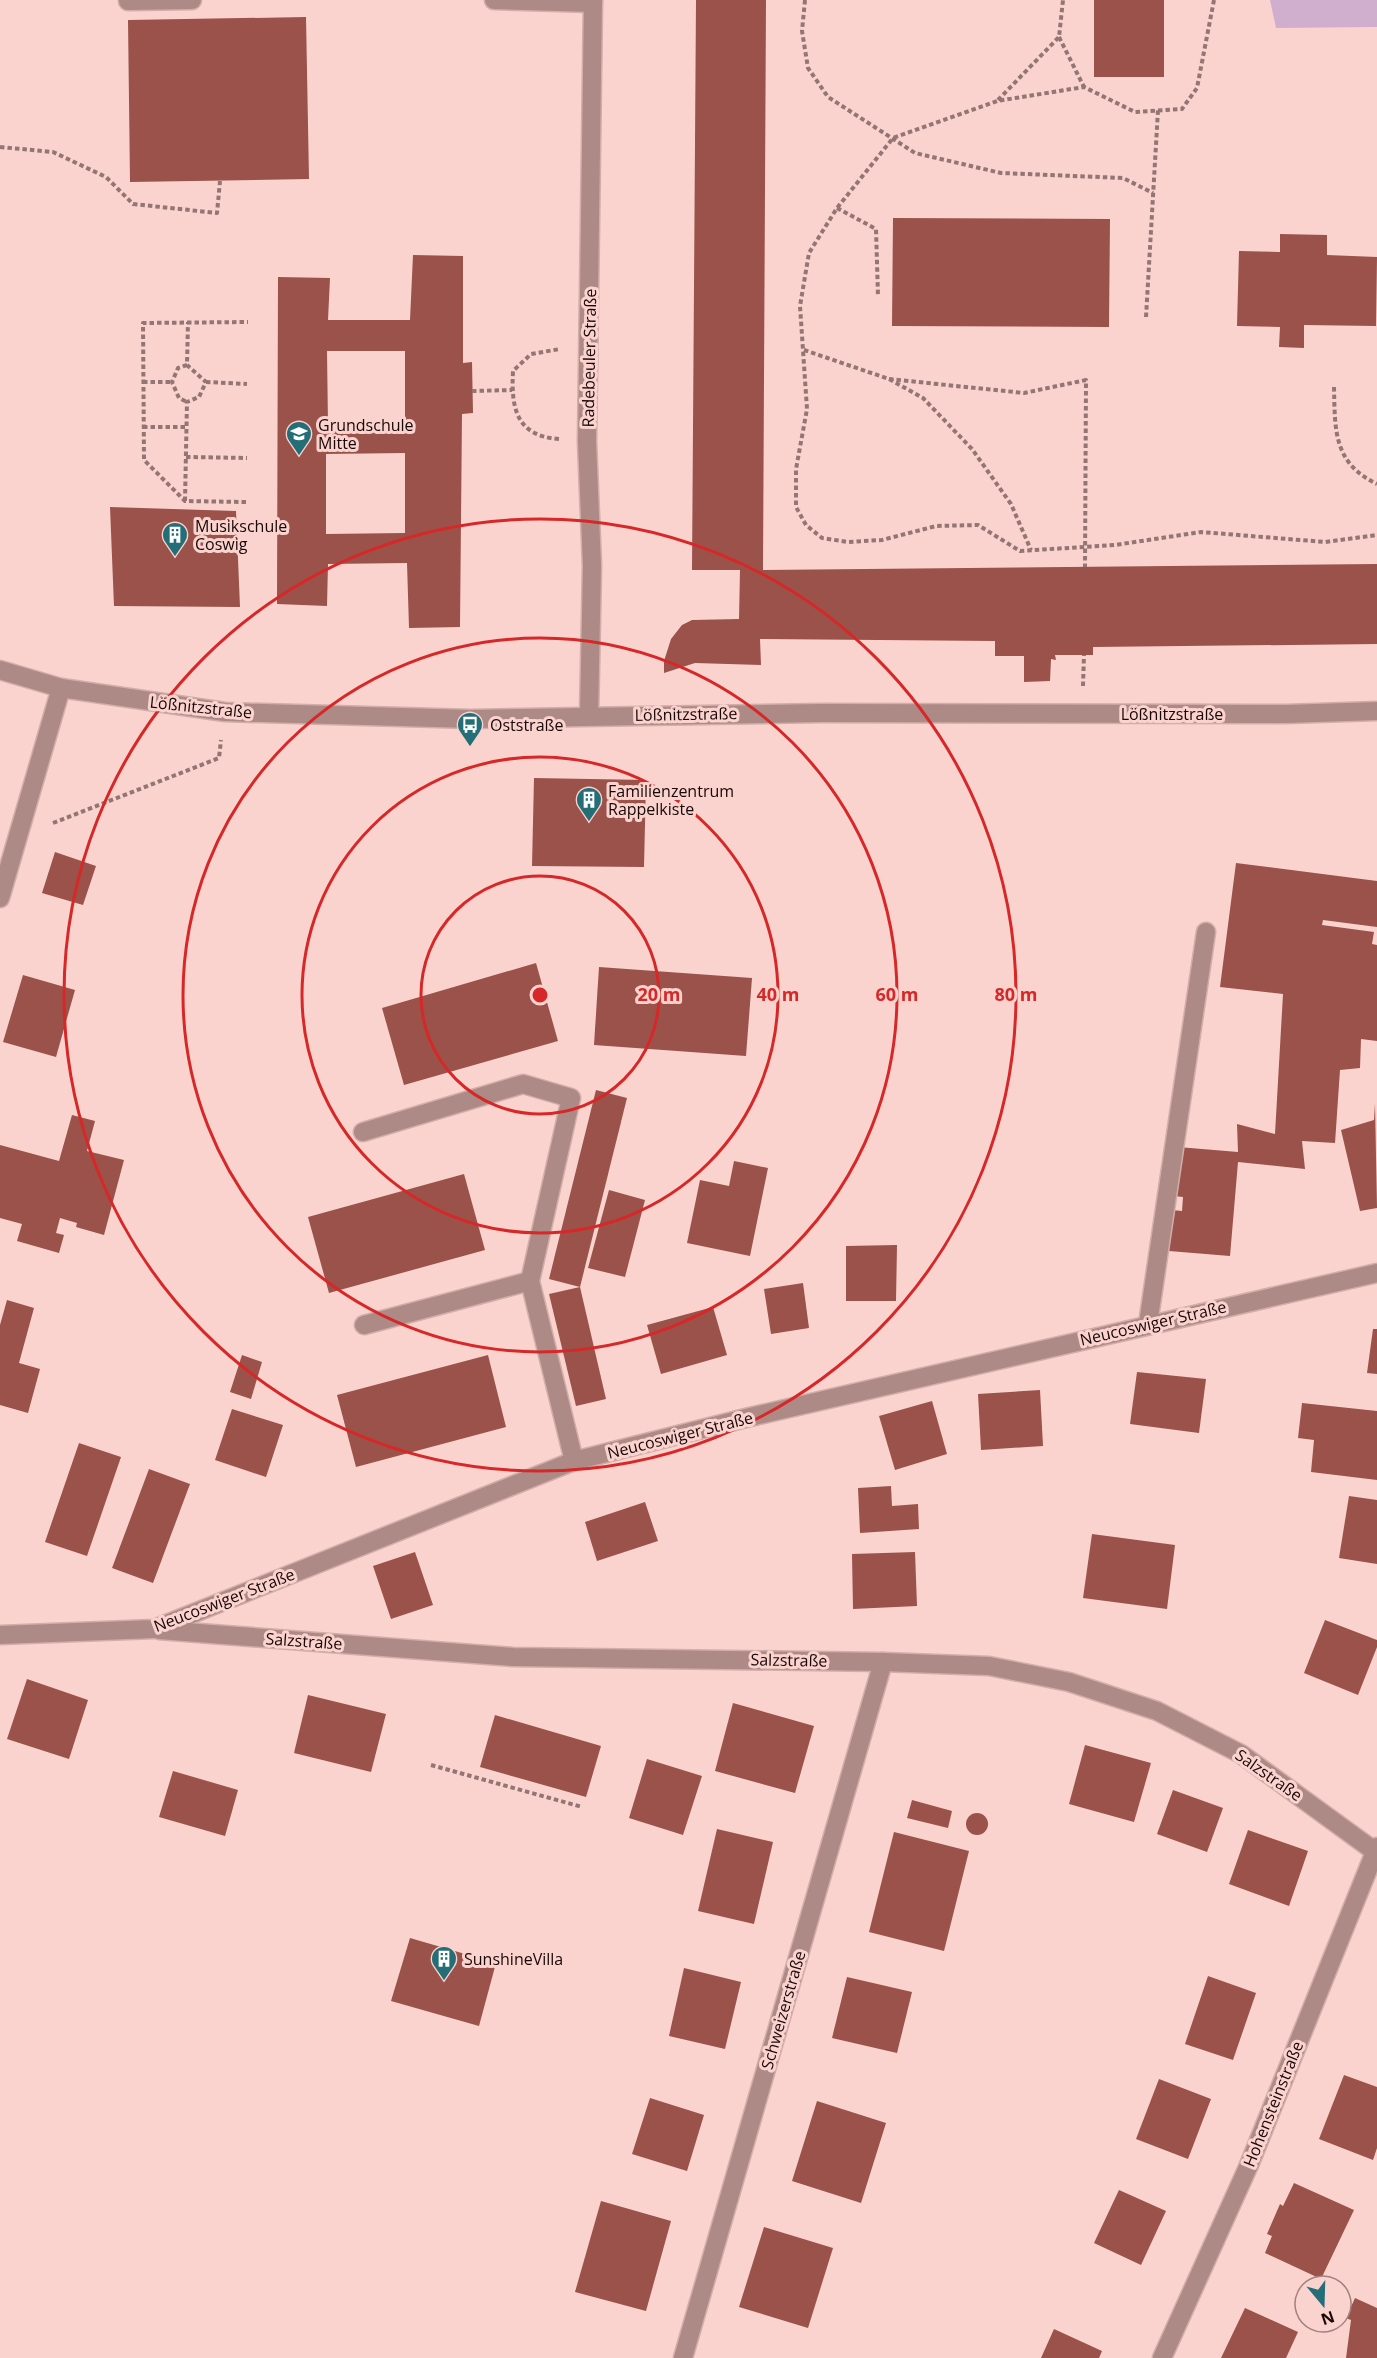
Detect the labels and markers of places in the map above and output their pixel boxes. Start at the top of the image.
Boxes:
place label: Grundschule Mitte [318,414,414,454]
school or university icon: Grundschule Mitte [284,419,314,457]
place label: Musikschule Coswig [195,515,287,555]
building icon: Musikschule Coswig [160,520,190,558]
bus stop icon: Oststraße [455,710,485,748]
place label: Oststraße [490,714,563,736]
place label: Familienzentrum Rappelkiste [608,780,734,820]
building icon: Familienzentrum Rappelkiste [574,785,604,823]
centre of rings [530,985,550,1005]
building icon: SunshineVilla [429,1944,459,1982]
place label: SunshineVilla [464,1948,563,1970]

